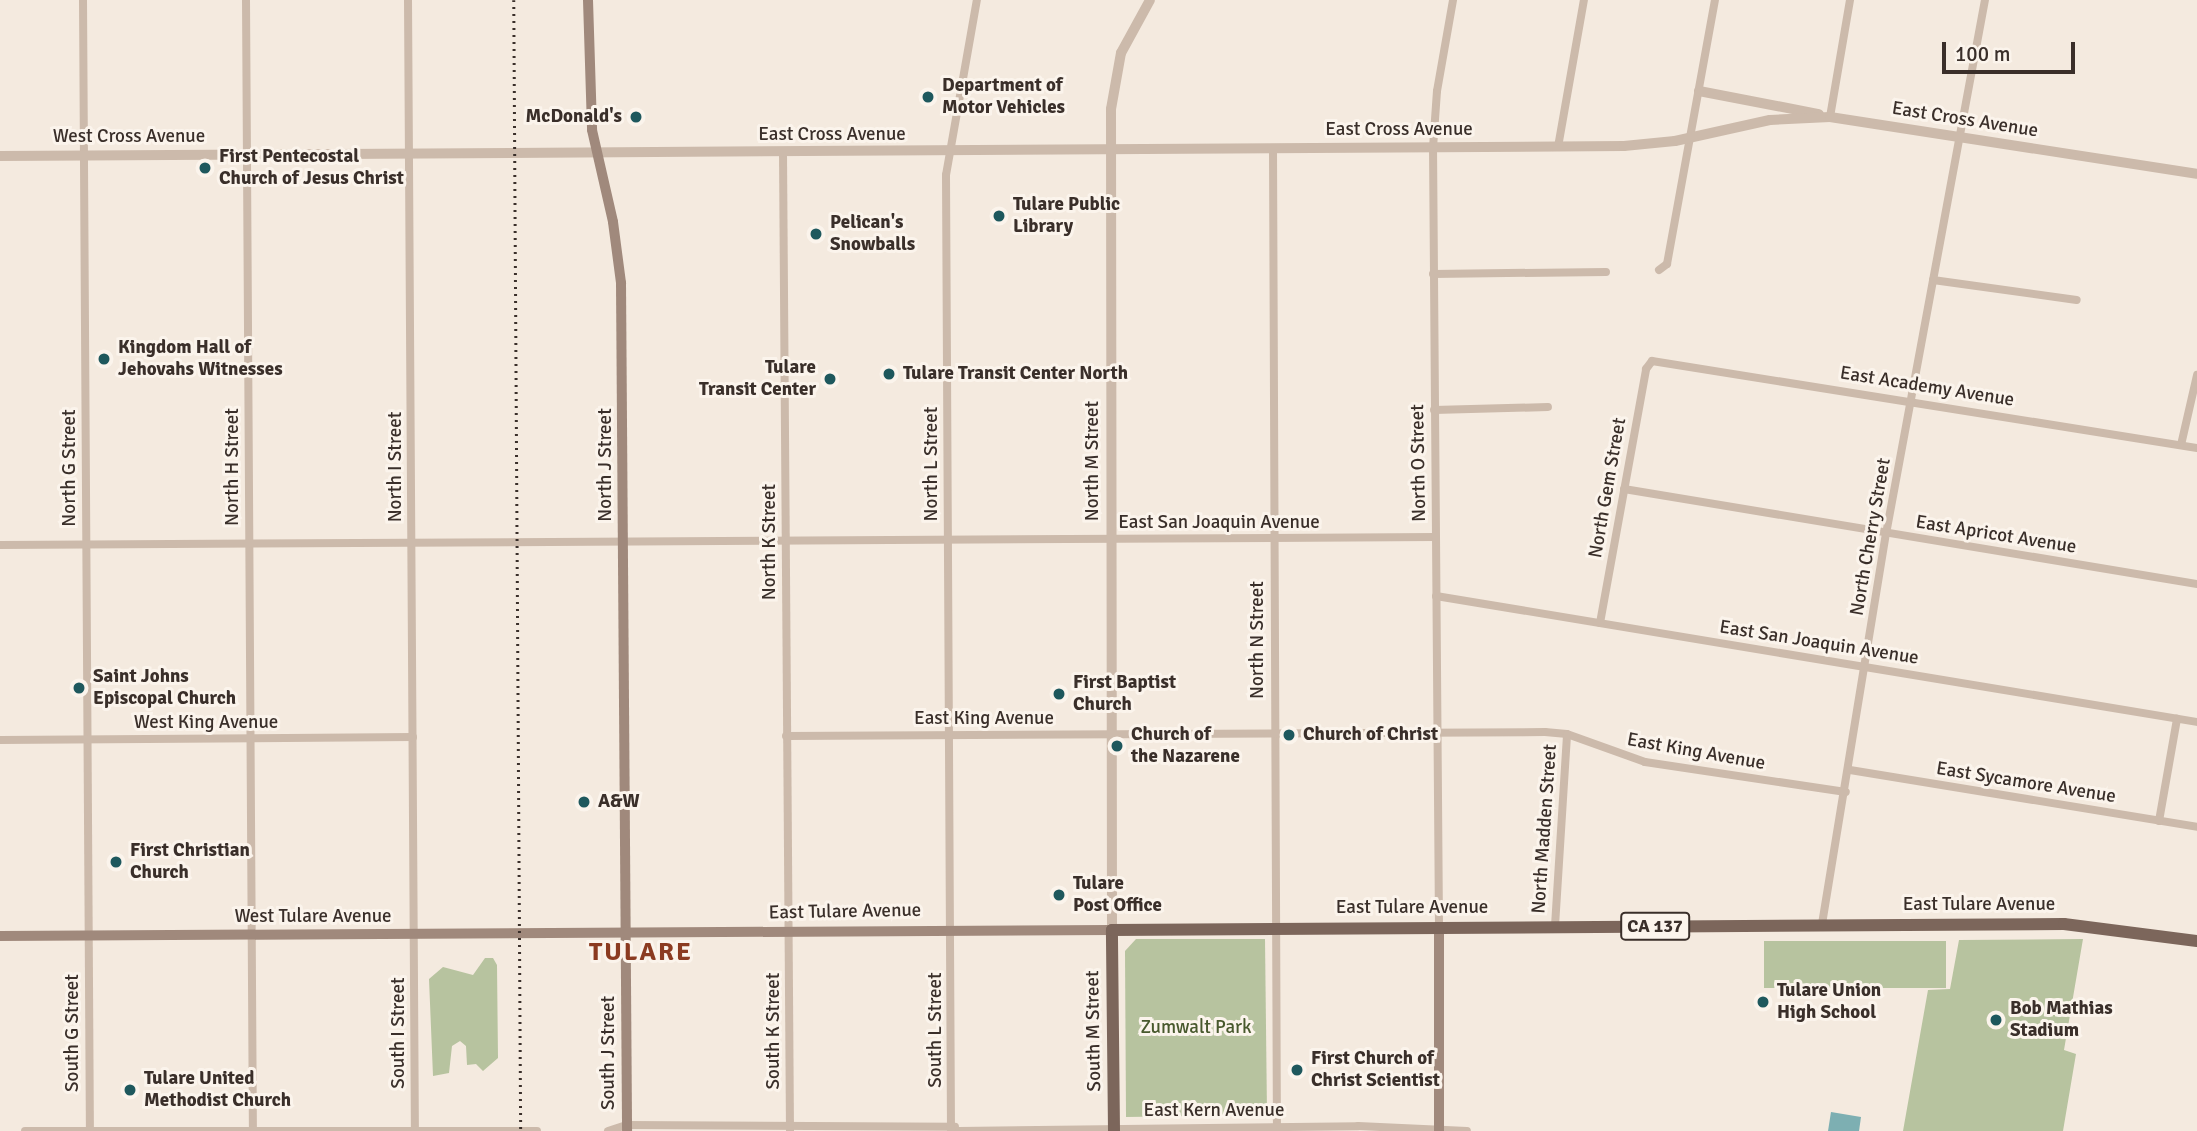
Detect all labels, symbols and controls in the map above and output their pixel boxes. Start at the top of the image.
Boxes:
scale bar [1945,28,2078,72]
text: 100 m [1955,41,2010,67]
place label: Department of Motor Vehicles [942,75,1065,119]
marker: Department of Motor Vehicles [920,89,936,105]
street label: East Cross Avenue [1890,97,2040,143]
place label: McDonald's [526,106,622,128]
marker: McDonald's [628,109,644,125]
street label: East Cross Avenue [1325,119,1473,141]
street label: East Cross Avenue [758,124,906,146]
street label: West Cross Avenue [53,126,205,148]
place label: First Pentecostal Church of Jesus Christ [219,146,404,190]
marker: First Pentecostal Church of Jesus Christ [197,160,213,176]
place label: Tulare Public Library [1013,194,1120,238]
marker: Tulare Public Library [991,208,1007,224]
place label: Pelican's Snowballs [830,212,915,256]
marker: Pelican's Snowballs [808,226,824,242]
place label: Kingdom Hall of Jehovahs Witnesses [118,337,283,381]
marker: Kingdom Hall of Jehovahs Witnesses [96,351,112,367]
place label: Tulare Transit Center [699,357,816,401]
street label: East Academy Avenue [1838,362,2016,412]
place label: Tulare Transit Center North [903,363,1128,385]
marker: Tulare Transit Center North [881,366,897,382]
marker: Tulare Transit Center [822,371,838,387]
street label: North M Street [1082,401,1104,521]
street label: North O Street [1407,404,1431,522]
street label: North L Street [921,407,943,521]
street label: North H Street [222,408,244,526]
street label: North J Street [595,408,617,522]
street label: North G Street [59,409,81,527]
street label: North I Street [385,412,407,522]
street label: North Gem Street [1584,416,1632,560]
street label: North Cherry Street [1846,456,1896,618]
street label: North K Street [759,484,781,600]
street label: East Apricot Avenue [1914,511,2078,559]
street label: East San Joaquin Avenue [1118,512,1320,534]
street label: North N Street [1247,581,1269,699]
street label: East San Joaquin Avenue [1718,616,1920,670]
place label: Saint Johns Episcopal Church [93,666,236,710]
place label: First Baptist Church [1073,672,1176,716]
marker: Saint Johns Episcopal Church [71,680,87,696]
marker: First Baptist Church [1051,686,1067,702]
street label: East King Avenue [914,708,1054,730]
street label: West King Avenue [134,712,278,734]
place label: Church of the Nazarene [1131,724,1240,768]
place label: Church of Christ [1303,724,1438,746]
marker: Church of Christ [1281,727,1297,743]
street label: East King Avenue [1625,729,1767,775]
marker: Church of the Nazarene [1109,738,1125,754]
street label: North Madden Street [1528,743,1562,915]
street label: East Sycamore Avenue [1935,758,2117,808]
place label: A&W [598,791,640,813]
marker: A&W [576,794,592,810]
place label: First Christian Church [130,840,250,884]
marker: First Christian Church [108,854,124,870]
place label: Tulare Post Office [1073,873,1162,917]
marker: Tulare Post Office [1051,887,1067,903]
street label: East Tulare Avenue [1903,894,2055,916]
street label: East Tulare Avenue [1336,897,1488,919]
street label: East Tulare Avenue [769,899,921,925]
street label: West Tulare Avenue [234,906,392,928]
road number: CA 137 [1620,911,1690,940]
district label: TULARE [590,937,692,969]
street label: South M Street [1082,970,1106,1092]
street label: South K Street [763,972,785,1090]
street label: South L Street [925,972,947,1088]
street label: South G Street [62,974,84,1092]
street label: South I Street [388,977,410,1089]
place label: Tulare Union High School [1777,980,1881,1024]
marker: Tulare Union High School [1755,994,1771,1010]
street label: South J Street [598,996,620,1110]
place label: Bob Mathias Stadium [2010,998,2113,1042]
marker: Bob Mathias Stadium [1988,1012,2004,1028]
park label: Zumwalt Park [1140,1017,1252,1039]
place label: First Church of Christ Scientist [1311,1048,1440,1092]
marker: First Church of Christ Scientist [1289,1062,1305,1078]
place label: Tulare United Methodist Church [144,1068,291,1112]
marker: Tulare United Methodist Church [122,1082,138,1098]
street label: East Kern Avenue [1144,1100,1284,1122]

